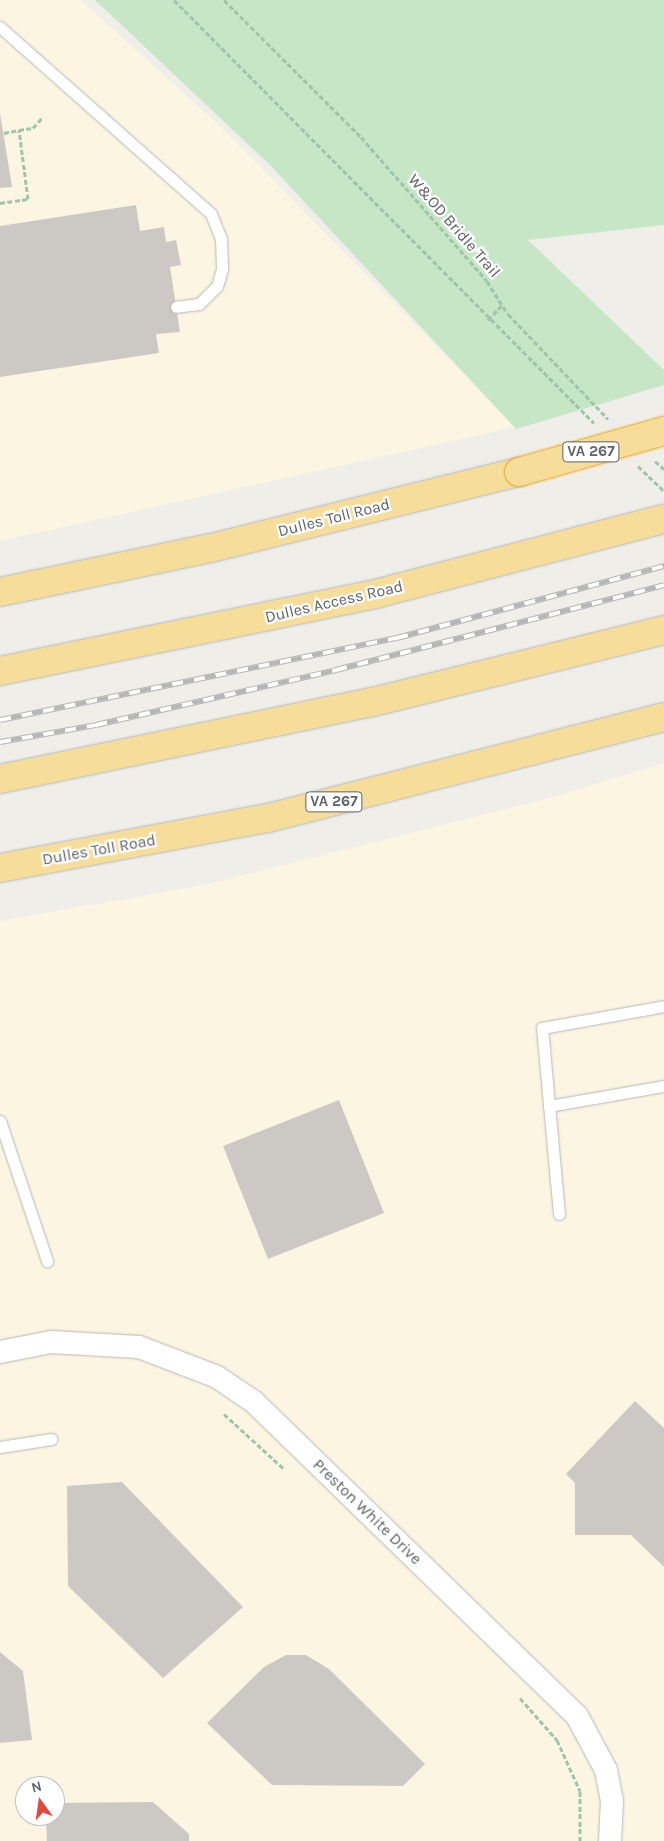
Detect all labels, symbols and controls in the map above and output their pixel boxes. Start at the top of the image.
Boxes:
street label: W&OD Bridle Trail [404,170,504,282]
road number: VA 267 [562,440,620,464]
street label: Dulles Toll Road [276,495,392,541]
street label: Dulles Access Road [263,577,405,627]
road number: VA 267 [305,790,363,814]
street label: Dulles Toll Road [41,831,157,869]
street label: Preston White Drive [309,1455,425,1569]
north arrow [15,1776,65,1826]
text: N [30,1777,43,1796]

